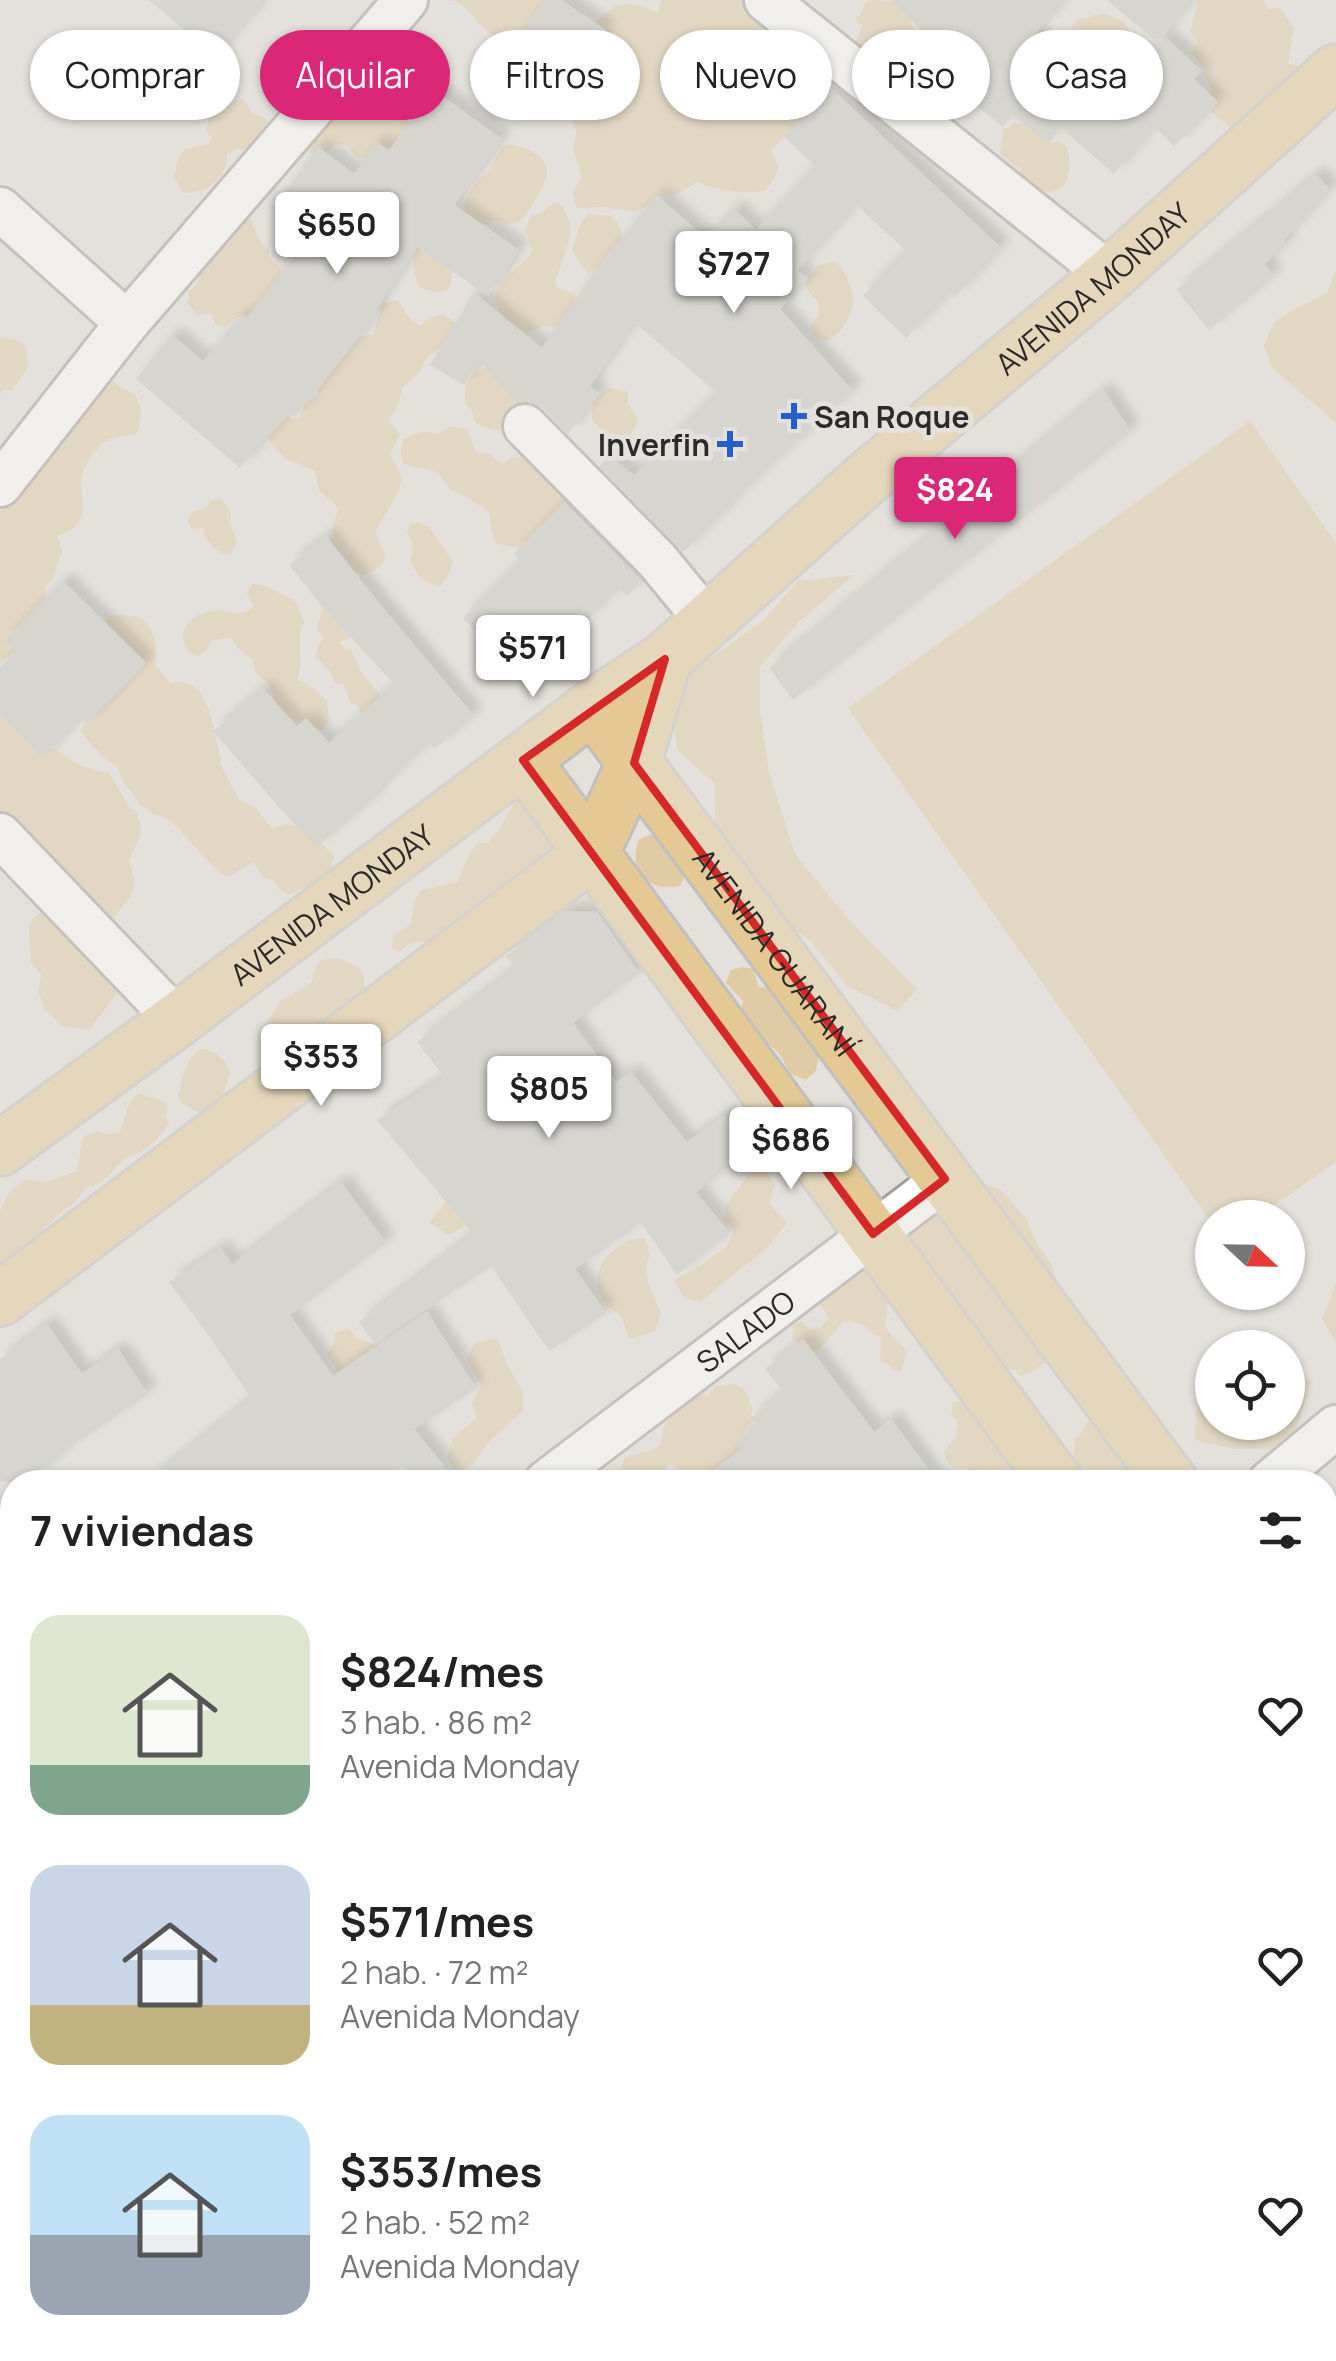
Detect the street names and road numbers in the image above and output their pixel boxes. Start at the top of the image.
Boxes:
street label: AVENIDA MONDAY [986,192,1199,383]
street label: AVENIDA MONDAY [221,814,442,994]
street label: AVENIDA GUARANÍ [684,839,867,1064]
street label: SALADO [687,1280,803,1382]

